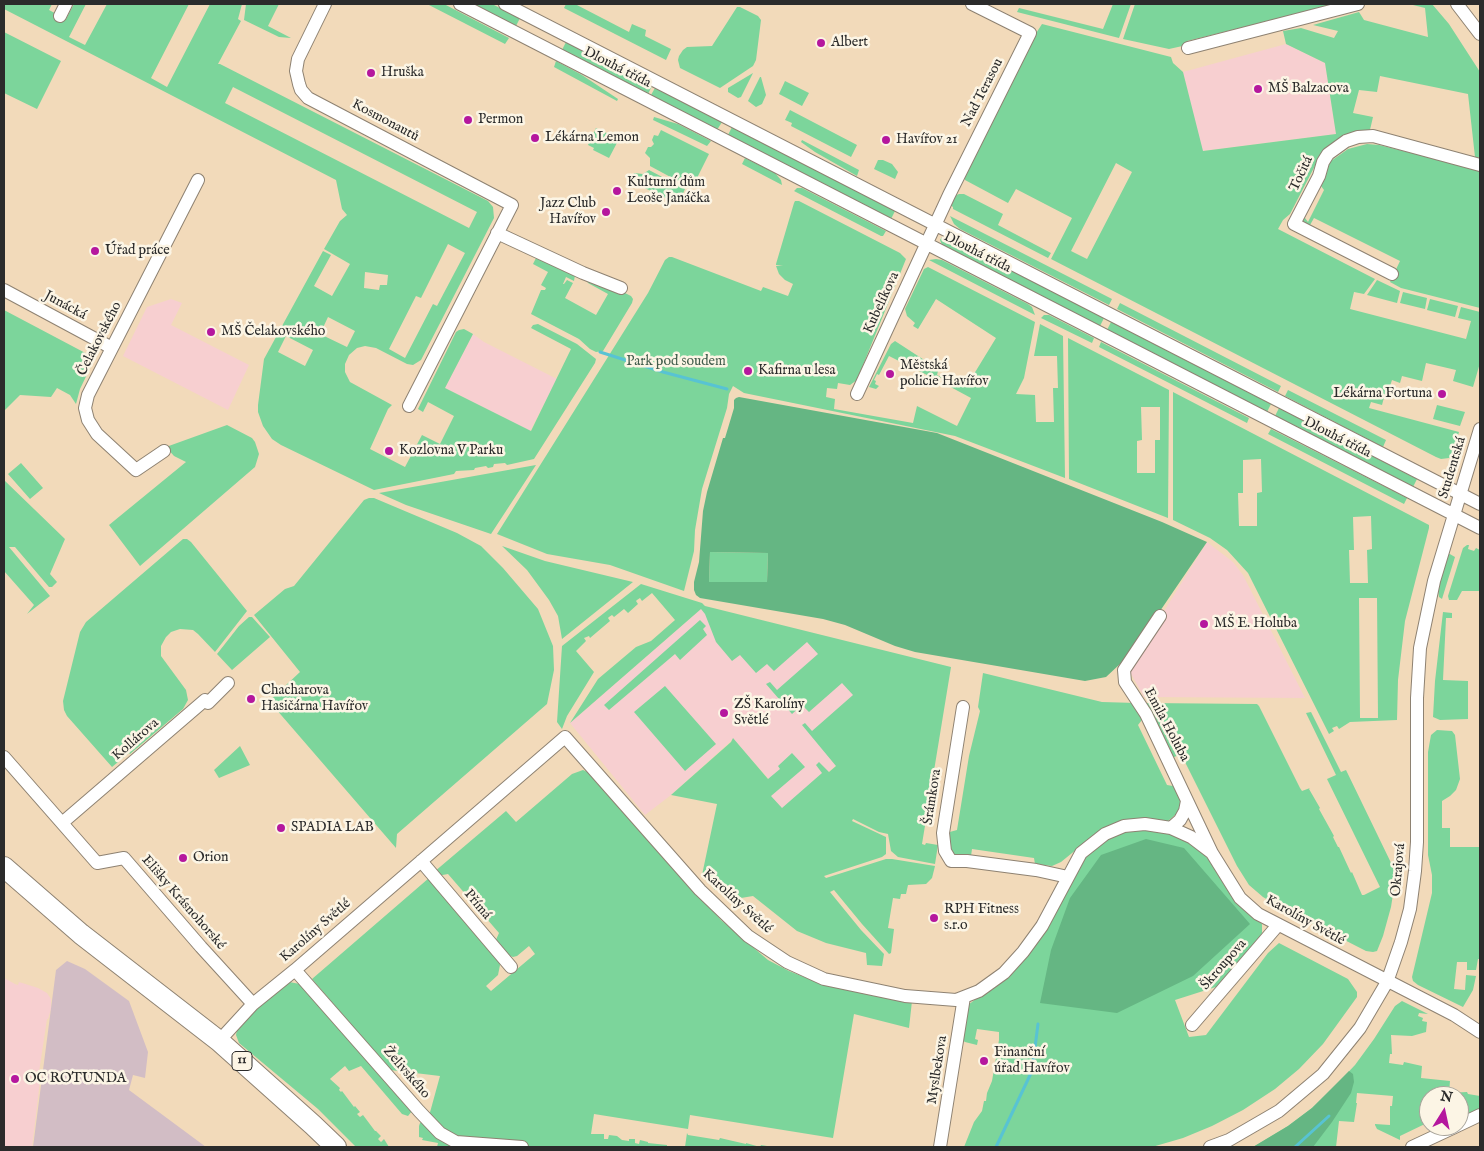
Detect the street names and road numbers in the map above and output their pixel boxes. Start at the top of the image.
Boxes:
street label: Dlouhá třída [580,44,654,92]
street label: Nad Terasou [959,56,1007,130]
street label: Kosmonautů [349,96,421,146]
street label: Točitá [1287,154,1317,194]
street label: Dlouhá třída [940,229,1014,277]
street label: Kubelíkova [860,270,904,336]
street label: Junácká [41,288,89,324]
street label: Čelakovského [74,299,126,379]
street label: Dlouhá třída [1300,414,1374,462]
street label: Studentská [1436,435,1470,501]
street label: Emila Holuba [1140,685,1192,765]
street label: Kollárova [109,715,163,765]
street label: Šrámkova [920,768,946,826]
street label: Okrajová [1388,843,1410,897]
street label: Elišky Krásnohorské [137,852,229,954]
street label: Karolíny Světlé [699,866,775,938]
street label: Přímá [460,887,494,923]
street label: Karolíny Světlé [1262,892,1348,950]
street label: Karolíny Světlé [277,896,355,966]
street label: Škroupova [1197,936,1251,994]
street label: Myslbekova [924,1034,952,1106]
street label: Želivského [379,1043,433,1103]
road number: 11 [232,1052,252,1070]

